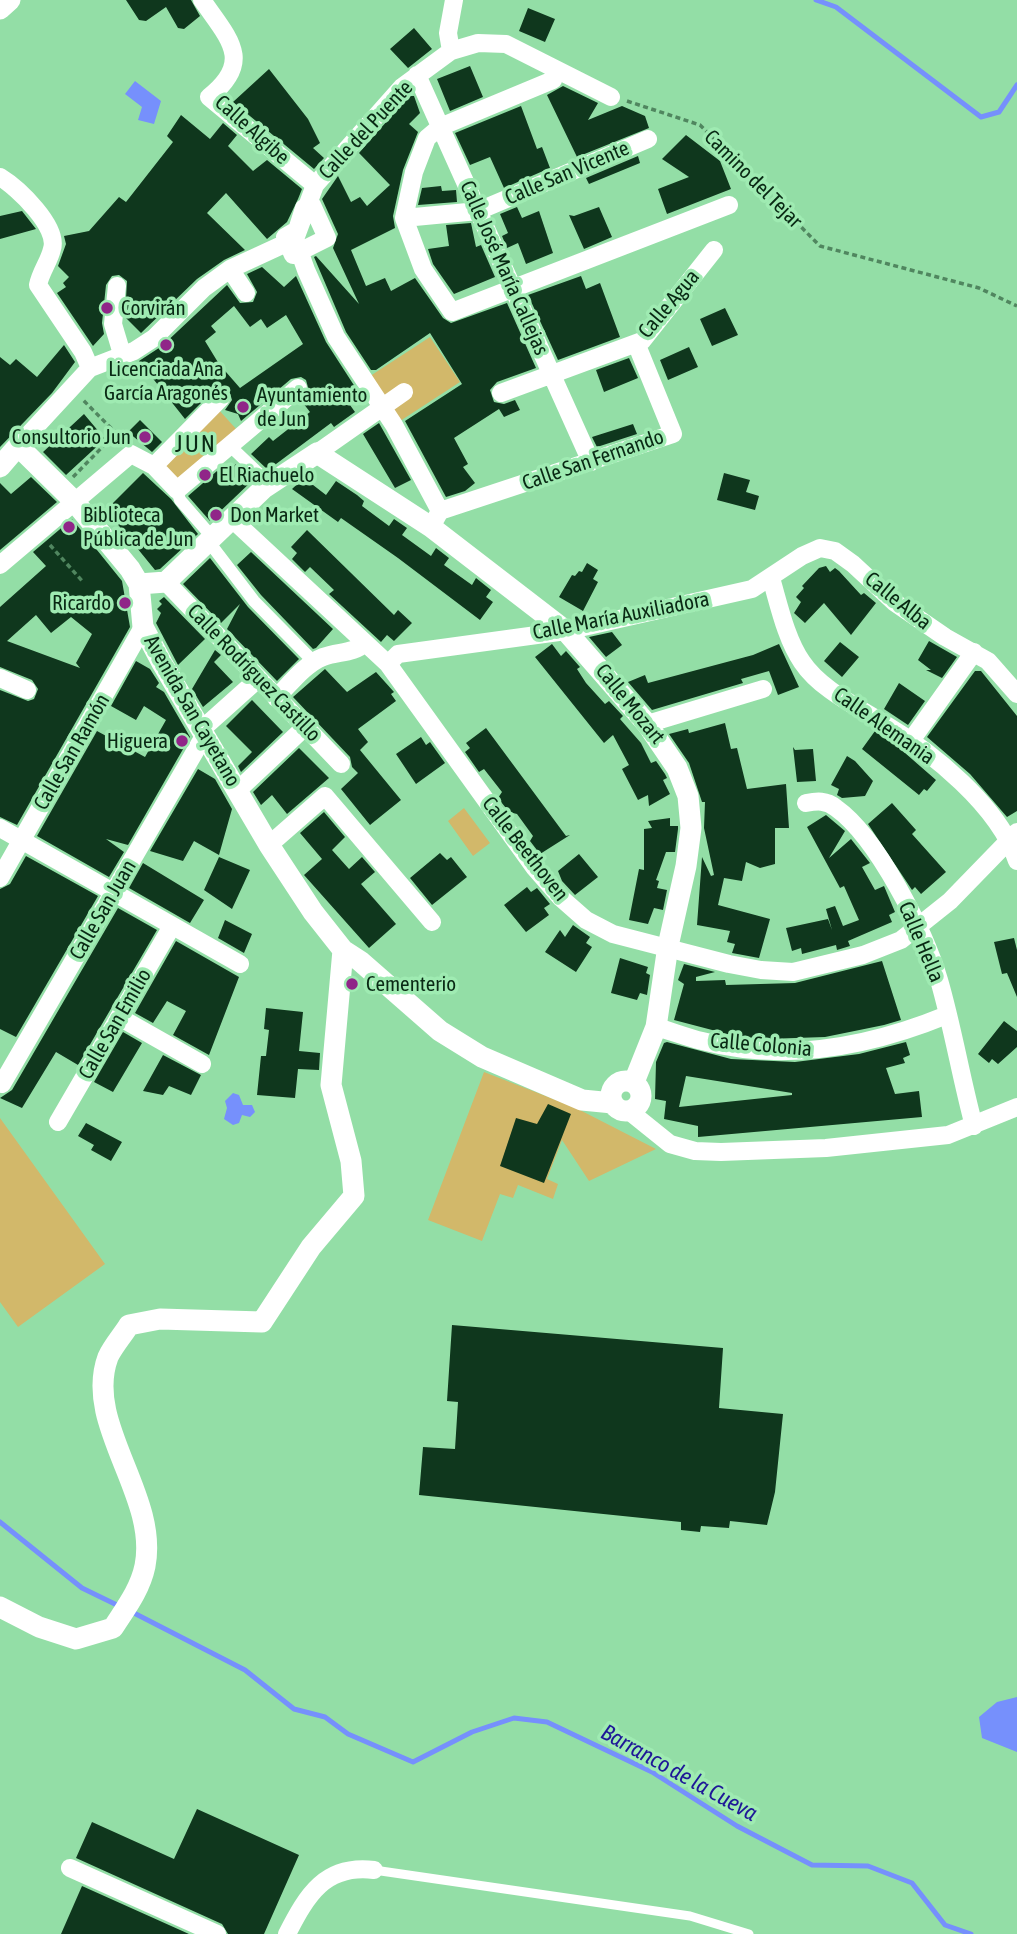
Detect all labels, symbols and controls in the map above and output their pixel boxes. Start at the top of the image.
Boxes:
street label: Calle del Puente [314,75,418,185]
street label: Calle Algibe [210,90,294,170]
street label: Camino del Tejar [699,125,807,233]
street label: Calle San Vicente [501,136,633,210]
street label: Calle José María Callejas [454,177,554,359]
street label: Calle Agua [633,265,705,343]
place label: Corvirán [121,295,186,321]
marker: Corvirán [99,300,115,316]
marker: Licenciada Ana García Aragonés [158,337,174,353]
place label: Licenciada Ana García Aragonés [104,356,228,406]
place label: Ayuntamiento de Jun [257,382,367,432]
marker: Ayuntamiento de Jun [235,399,251,415]
place label: Consultorio Jun [12,424,131,450]
street label: Calle San Fernando [519,424,667,496]
marker: Consultorio Jun [137,429,153,445]
district label: JUN [175,430,217,458]
place label: El Riachuelo [219,462,314,488]
marker: El Riachuelo [197,467,213,483]
place label: Biblioteca Pública de Jun [83,502,194,552]
place label: Don Market [230,502,319,528]
marker: Don Market [208,507,224,523]
marker: Biblioteca Pública de Jun [61,519,77,535]
street label: Calle Alba [860,567,936,635]
street label: Calle María Auxiliadora [531,587,711,645]
place label: Ricardo [52,590,111,616]
marker: Ricardo [117,595,133,611]
street label: Calle Rodríguez Castillo [182,599,326,747]
street label: Avenida San Cayetano [138,631,246,791]
street label: Calle Mozart [590,659,670,749]
street label: Calle Alemania [829,682,939,770]
street label: Calle San Ramón [29,690,115,814]
place label: Higuera [107,728,168,754]
marker: Higuera [174,733,190,749]
street label: Calle Beethoven [476,792,574,906]
street label: Calle San Juan [64,856,142,964]
street label: Calle Hella [893,898,949,986]
street label: Calle San Emilio [73,964,157,1084]
place label: Cementerio [366,971,456,997]
marker: Cementerio [344,976,360,992]
street label: Calle Colonia [709,1028,813,1062]
water label: Barranco de la Cueva [596,1719,762,1827]

